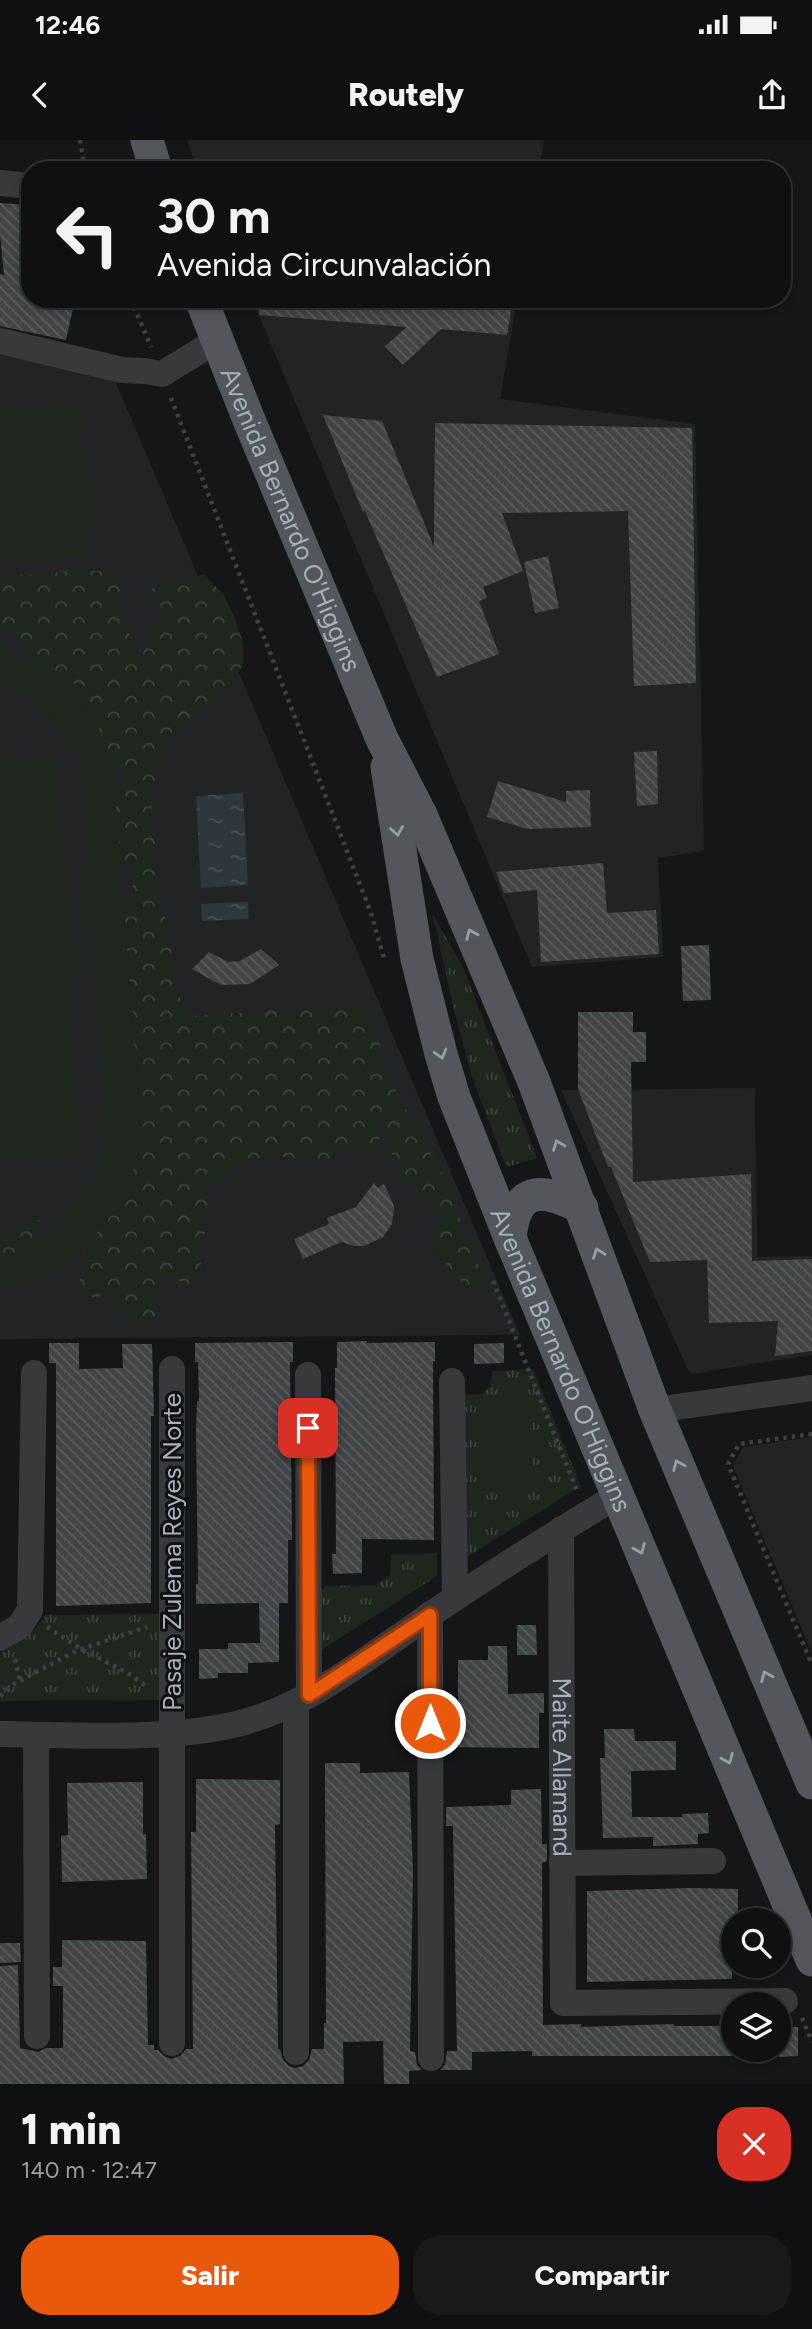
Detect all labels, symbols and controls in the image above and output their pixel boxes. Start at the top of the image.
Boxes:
text: 12:46 [35,9,100,41]
icon: back [21,76,59,114]
text: Routely [348,76,464,114]
icon: share [753,76,791,114]
text: 30 m [157,186,270,245]
icon: left [42,189,133,280]
text: Avenida Circunvalación [157,246,491,284]
street label: Avenida Bernardo O'Higgins [214,363,368,676]
one-way arrow [389,825,404,837]
one-way arrow [465,929,479,942]
one-way arrow [432,1048,447,1060]
one-way arrow [552,1139,566,1151]
street label: Avenida Bernardo O'Higgins [484,1203,639,1517]
one-way arrow [592,1247,606,1259]
street label: Pasaje Zulema Reyes Norte [156,1393,188,1711]
pin [278,1398,338,1458]
icon: arrive [289,1409,327,1447]
one-way arrow [673,1460,687,1472]
one-way arrow [631,1543,645,1555]
one-way arrow [760,1670,774,1682]
street label: Maite Allamand [546,1677,578,1857]
position arrow [393,1686,467,1760]
one-way arrow [719,1752,733,1764]
map controls [721,1908,791,2062]
button: search [721,1908,791,1978]
button: layers [721,1992,791,2062]
text: 1 min [21,2104,121,2155]
button: close [717,2107,791,2181]
text: 140 m · 12:47 [21,2156,157,2184]
button: Salir [21,2235,399,2315]
button: Compartir [413,2235,791,2315]

